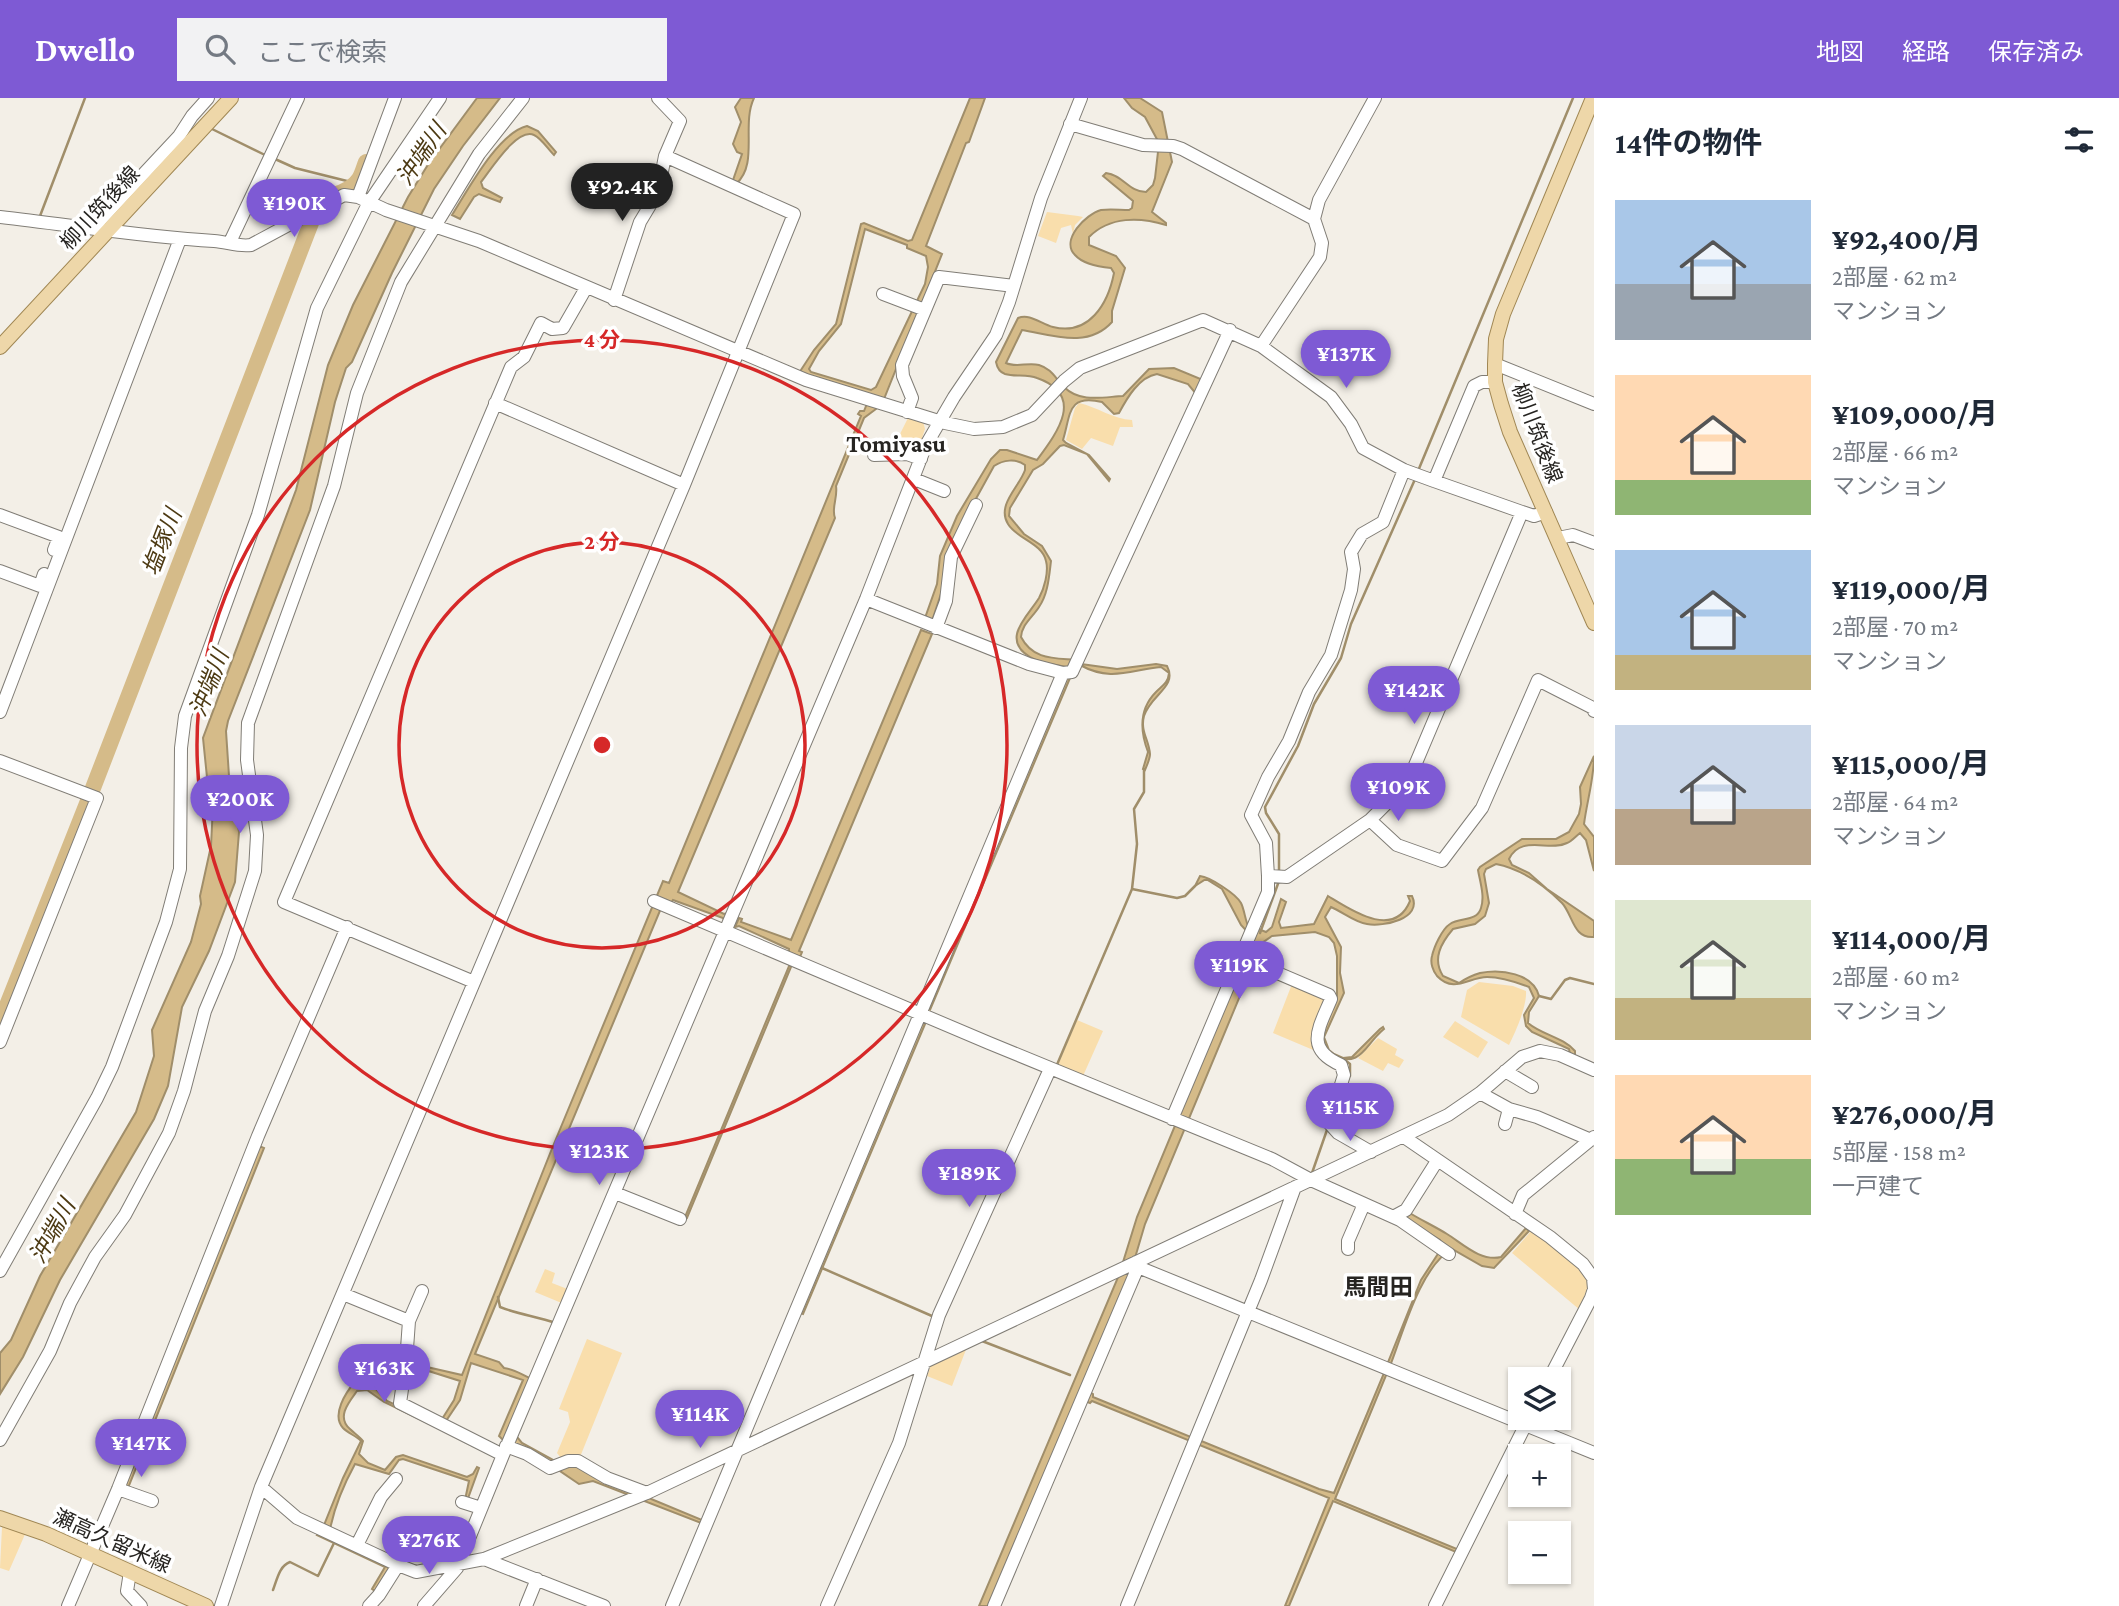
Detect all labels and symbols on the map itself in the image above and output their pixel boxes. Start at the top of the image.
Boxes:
water label: 沖端川 [391,116,453,190]
street label: 柳川筑後線 [55,161,145,255]
pin: ¥92.4K [565,164,679,223]
pin: ¥190K [245,180,343,239]
text: 4 分 [584,328,620,352]
pin: ¥137K [1297,330,1395,390]
street label: 柳川筑後線 [1507,380,1567,486]
district label: Tomiyasu [846,430,946,457]
water label: 塩塚川 [137,502,188,579]
text: 2 分 [584,530,620,554]
water label: 沖端川 [184,643,235,720]
pin: ¥142K [1365,666,1463,726]
centre of rings [590,733,614,757]
pin: ¥109K [1349,764,1447,823]
pin: ¥200K [191,776,289,835]
pin: ¥119K [1190,942,1288,1001]
pin: ¥115K [1301,1084,1399,1143]
pin: ¥123K [550,1128,648,1187]
pin: ¥189K [920,1150,1018,1209]
water label: 沖端川 [24,1192,82,1267]
district label: 馬間田 [1344,1274,1413,1300]
pin: ¥163K [335,1344,433,1404]
pin: ¥114K [651,1390,749,1450]
pin: ¥147K [92,1420,190,1479]
street label: 瀬高久留米線 [50,1504,174,1578]
pin: ¥276K [380,1516,478,1576]

